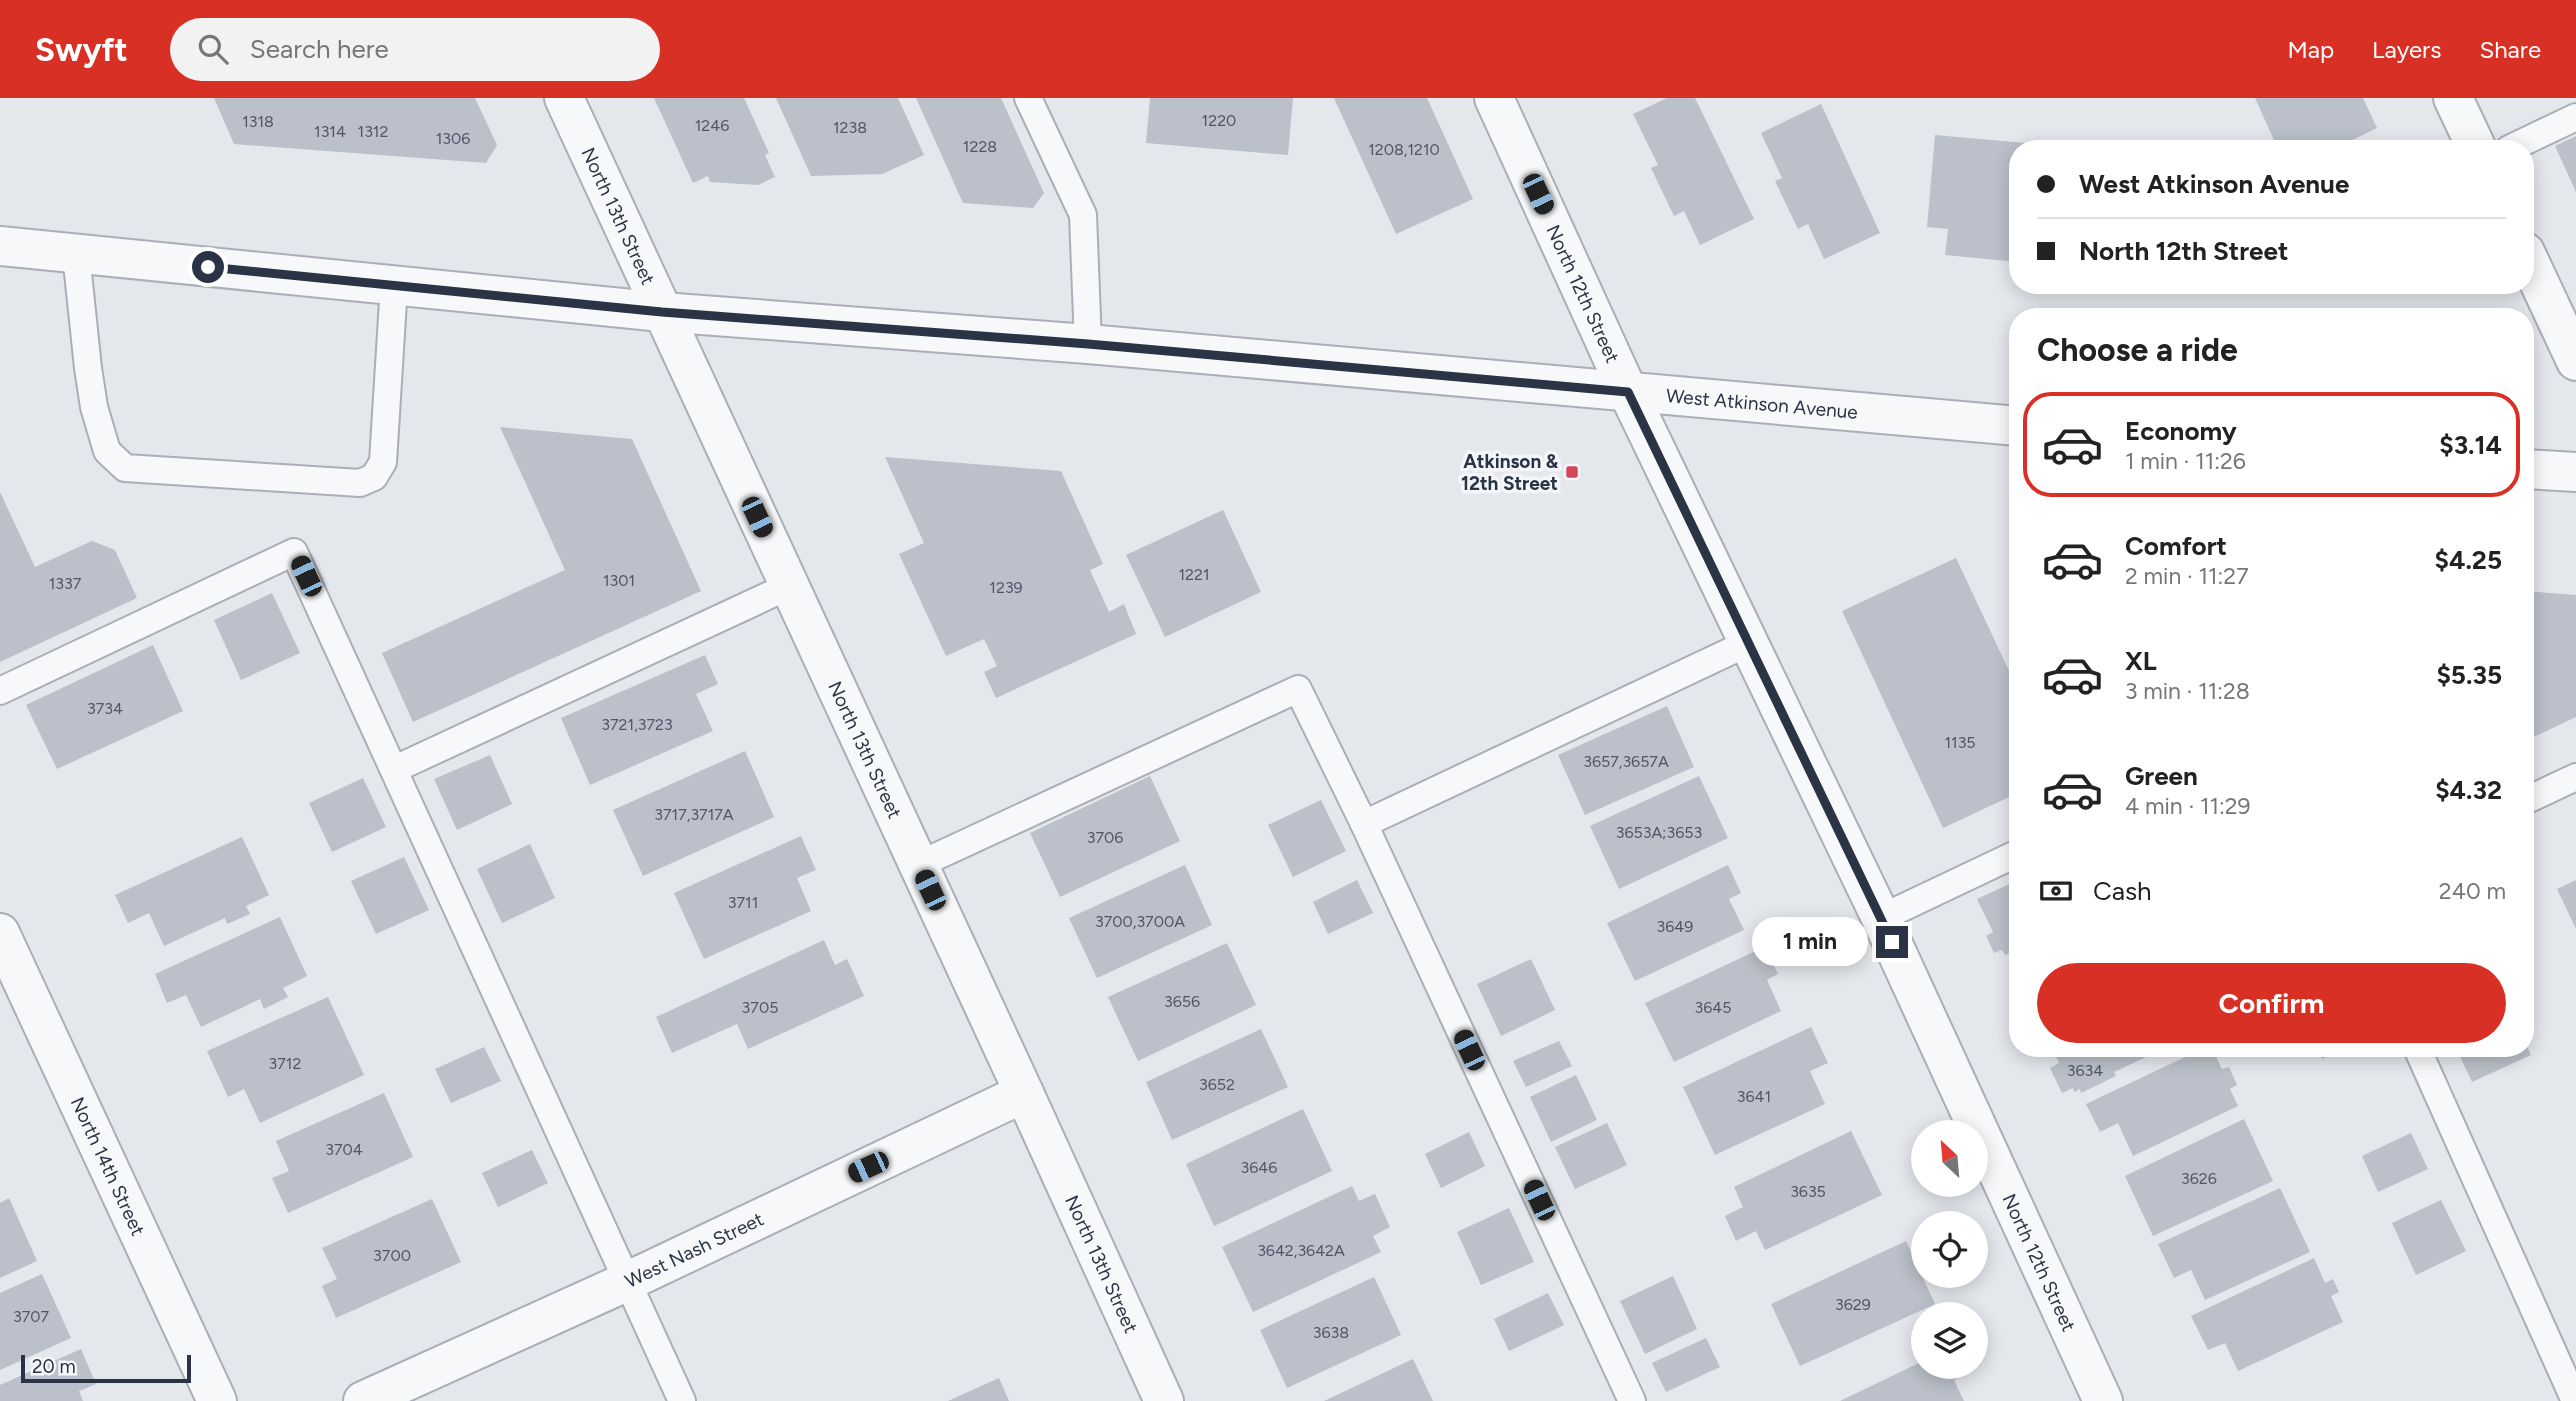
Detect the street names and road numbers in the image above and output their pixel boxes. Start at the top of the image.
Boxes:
street label: North 13th Street [577,144,660,288]
street label: North 12th Street [1542,221,1625,366]
street label: West Atkinson Avenue [1665,384,1859,423]
street label: North 13th Street [824,677,907,822]
street label: North 14th Street [66,1093,150,1239]
street label: North 12th Street [1998,1190,2081,1335]
street label: North 13th Street [1060,1192,1143,1336]
street label: West Nash Street [621,1207,767,1292]

